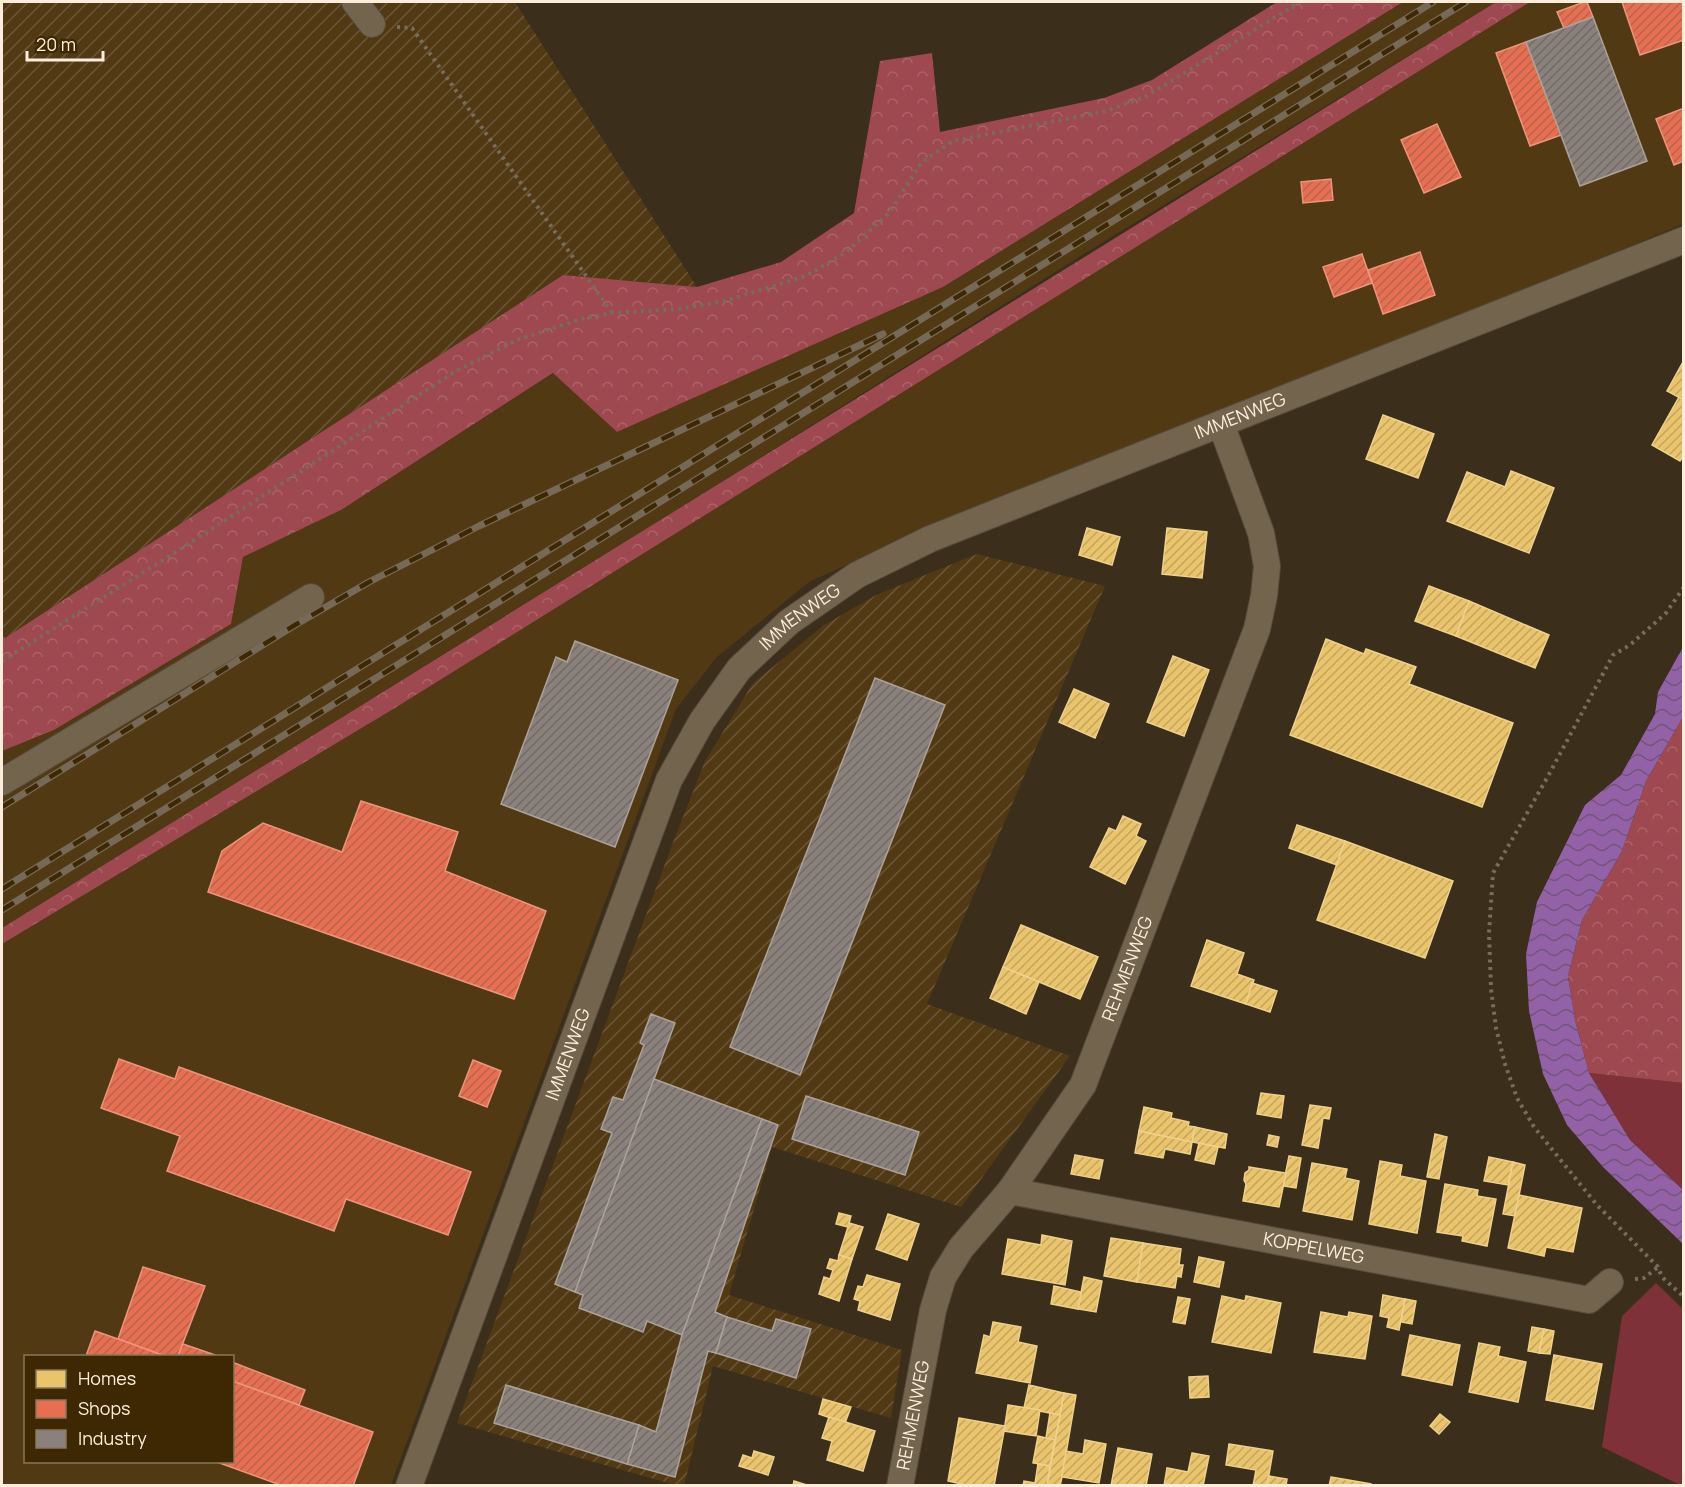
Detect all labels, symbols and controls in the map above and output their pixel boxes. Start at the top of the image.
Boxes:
scale bar [27,24,104,62]
text: 20 m [36,32,76,56]
street label: IMMENWEG [1190,386,1289,444]
street label: IMMENWEG [753,577,845,655]
street label: REHMENWEG [1095,912,1158,1024]
street label: IMMENWEG [539,1004,595,1103]
street label: KOPPELWEG [1261,1226,1367,1268]
legend [24,1355,234,1463]
street label: REHMENWEG [890,1358,934,1472]
text: Homes [78,1366,136,1390]
text: Shops [78,1396,130,1420]
text: Industry [78,1426,147,1450]

